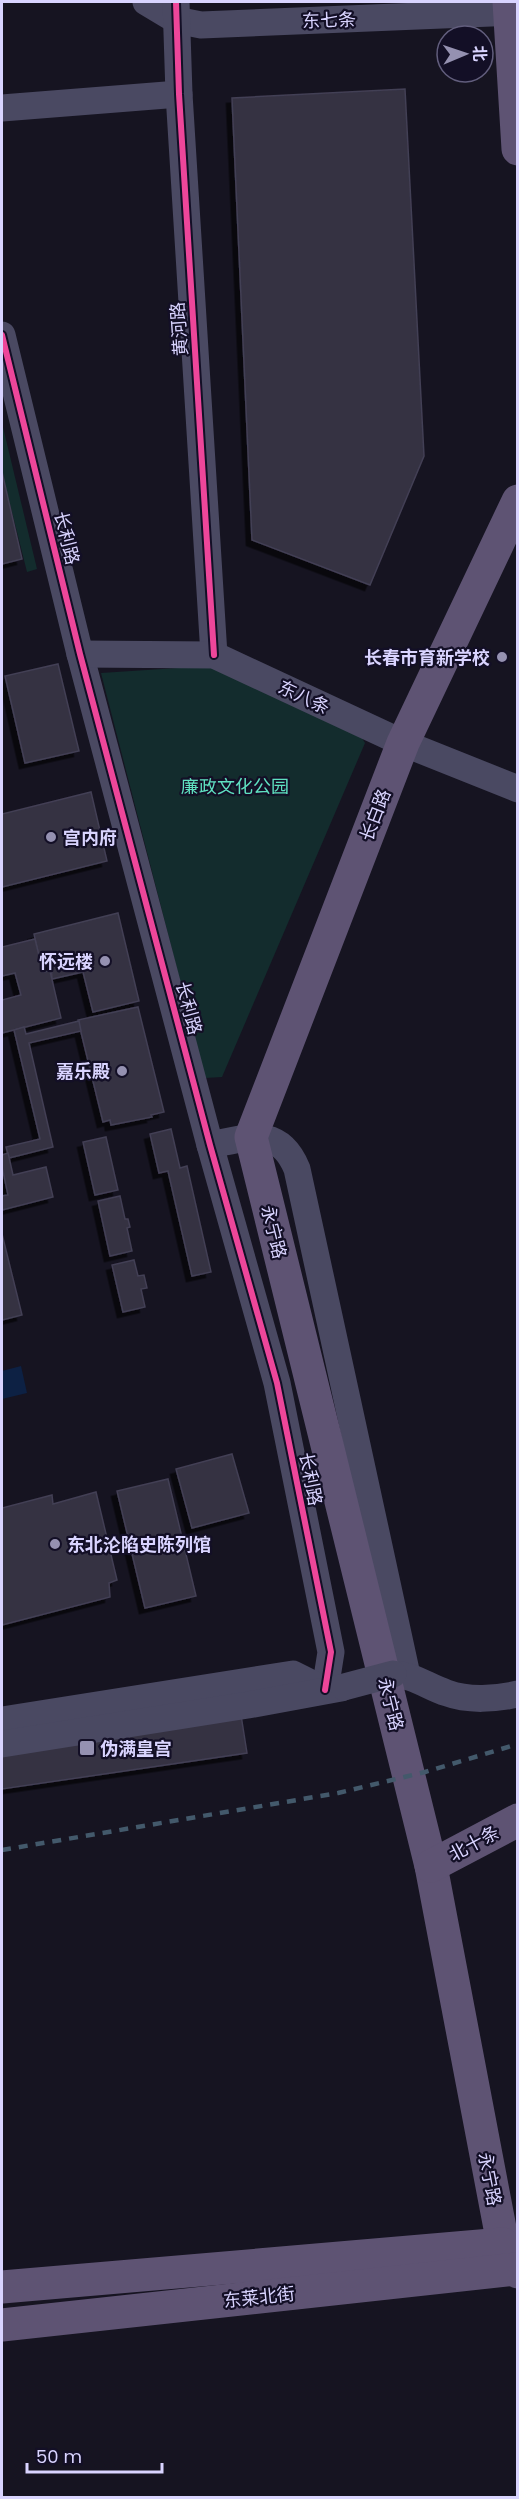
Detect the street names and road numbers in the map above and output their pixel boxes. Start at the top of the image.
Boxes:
street label: 东七条 [302,7,356,33]
street label: 黄河路 [165,301,193,357]
street label: 长利路 [48,509,86,567]
street label: 东八条 [274,674,334,720]
street label: 长白路 [354,785,396,845]
street label: 长利路 [170,979,208,1037]
street label: 永宁路 [255,1203,293,1261]
street label: 长利路 [294,1450,328,1508]
street label: 永宁路 [372,1675,410,1733]
street label: 北十条 [444,1819,504,1867]
street label: 永宁路 [473,2150,507,2208]
street label: 东莱北街 [222,2281,296,2313]

